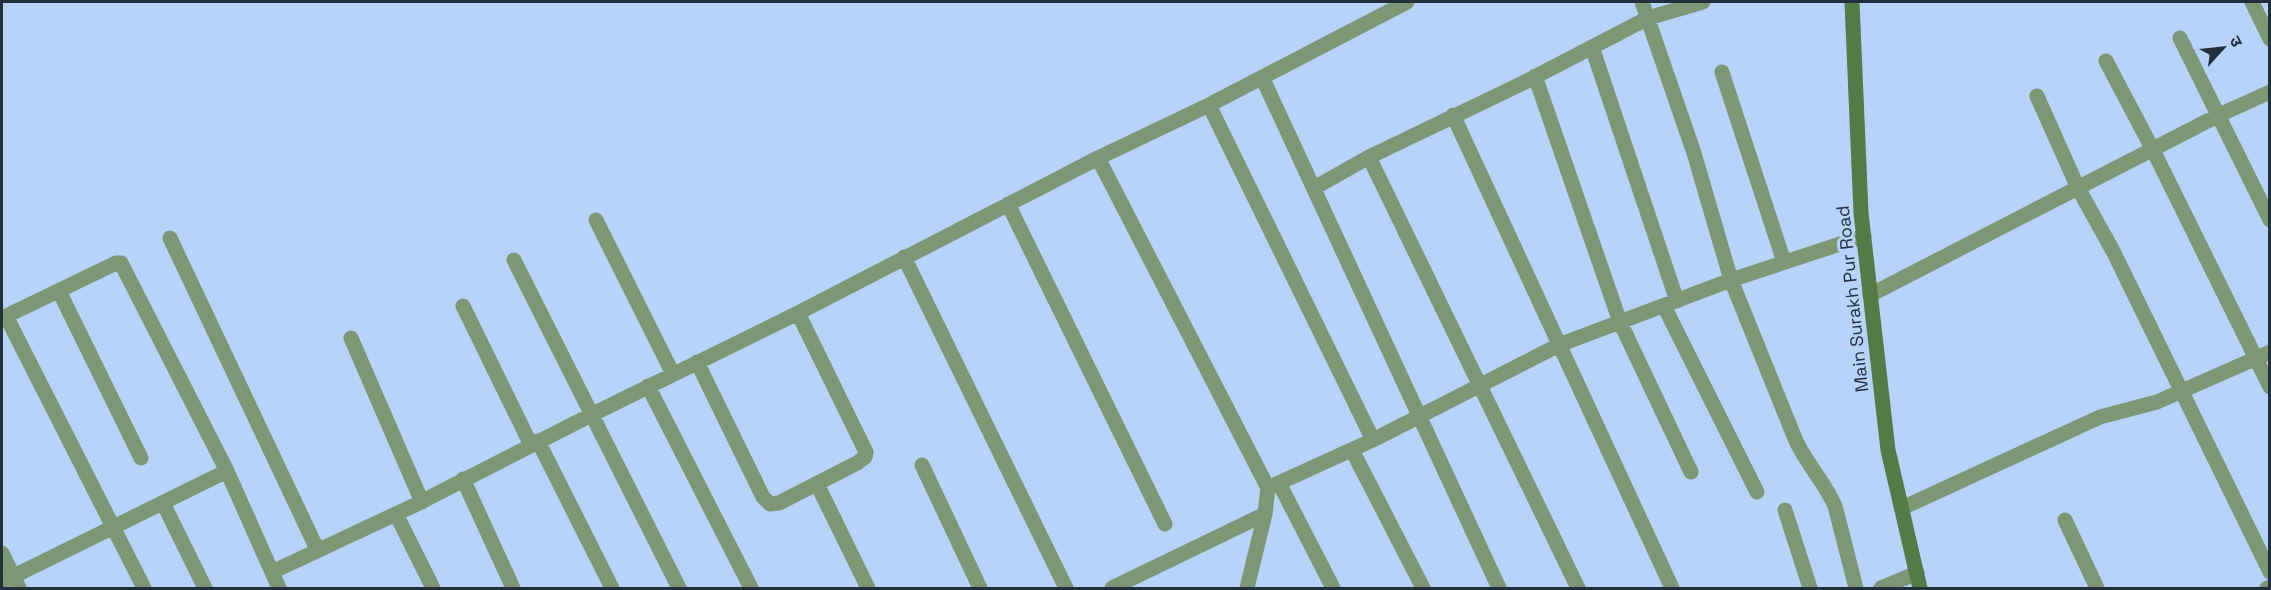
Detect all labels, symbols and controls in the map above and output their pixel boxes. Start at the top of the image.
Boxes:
north arrow [2193,18,2253,78]
text: उ [2224,32,2248,51]
street label: Main Surakh Pur Road [1831,204,1873,394]

